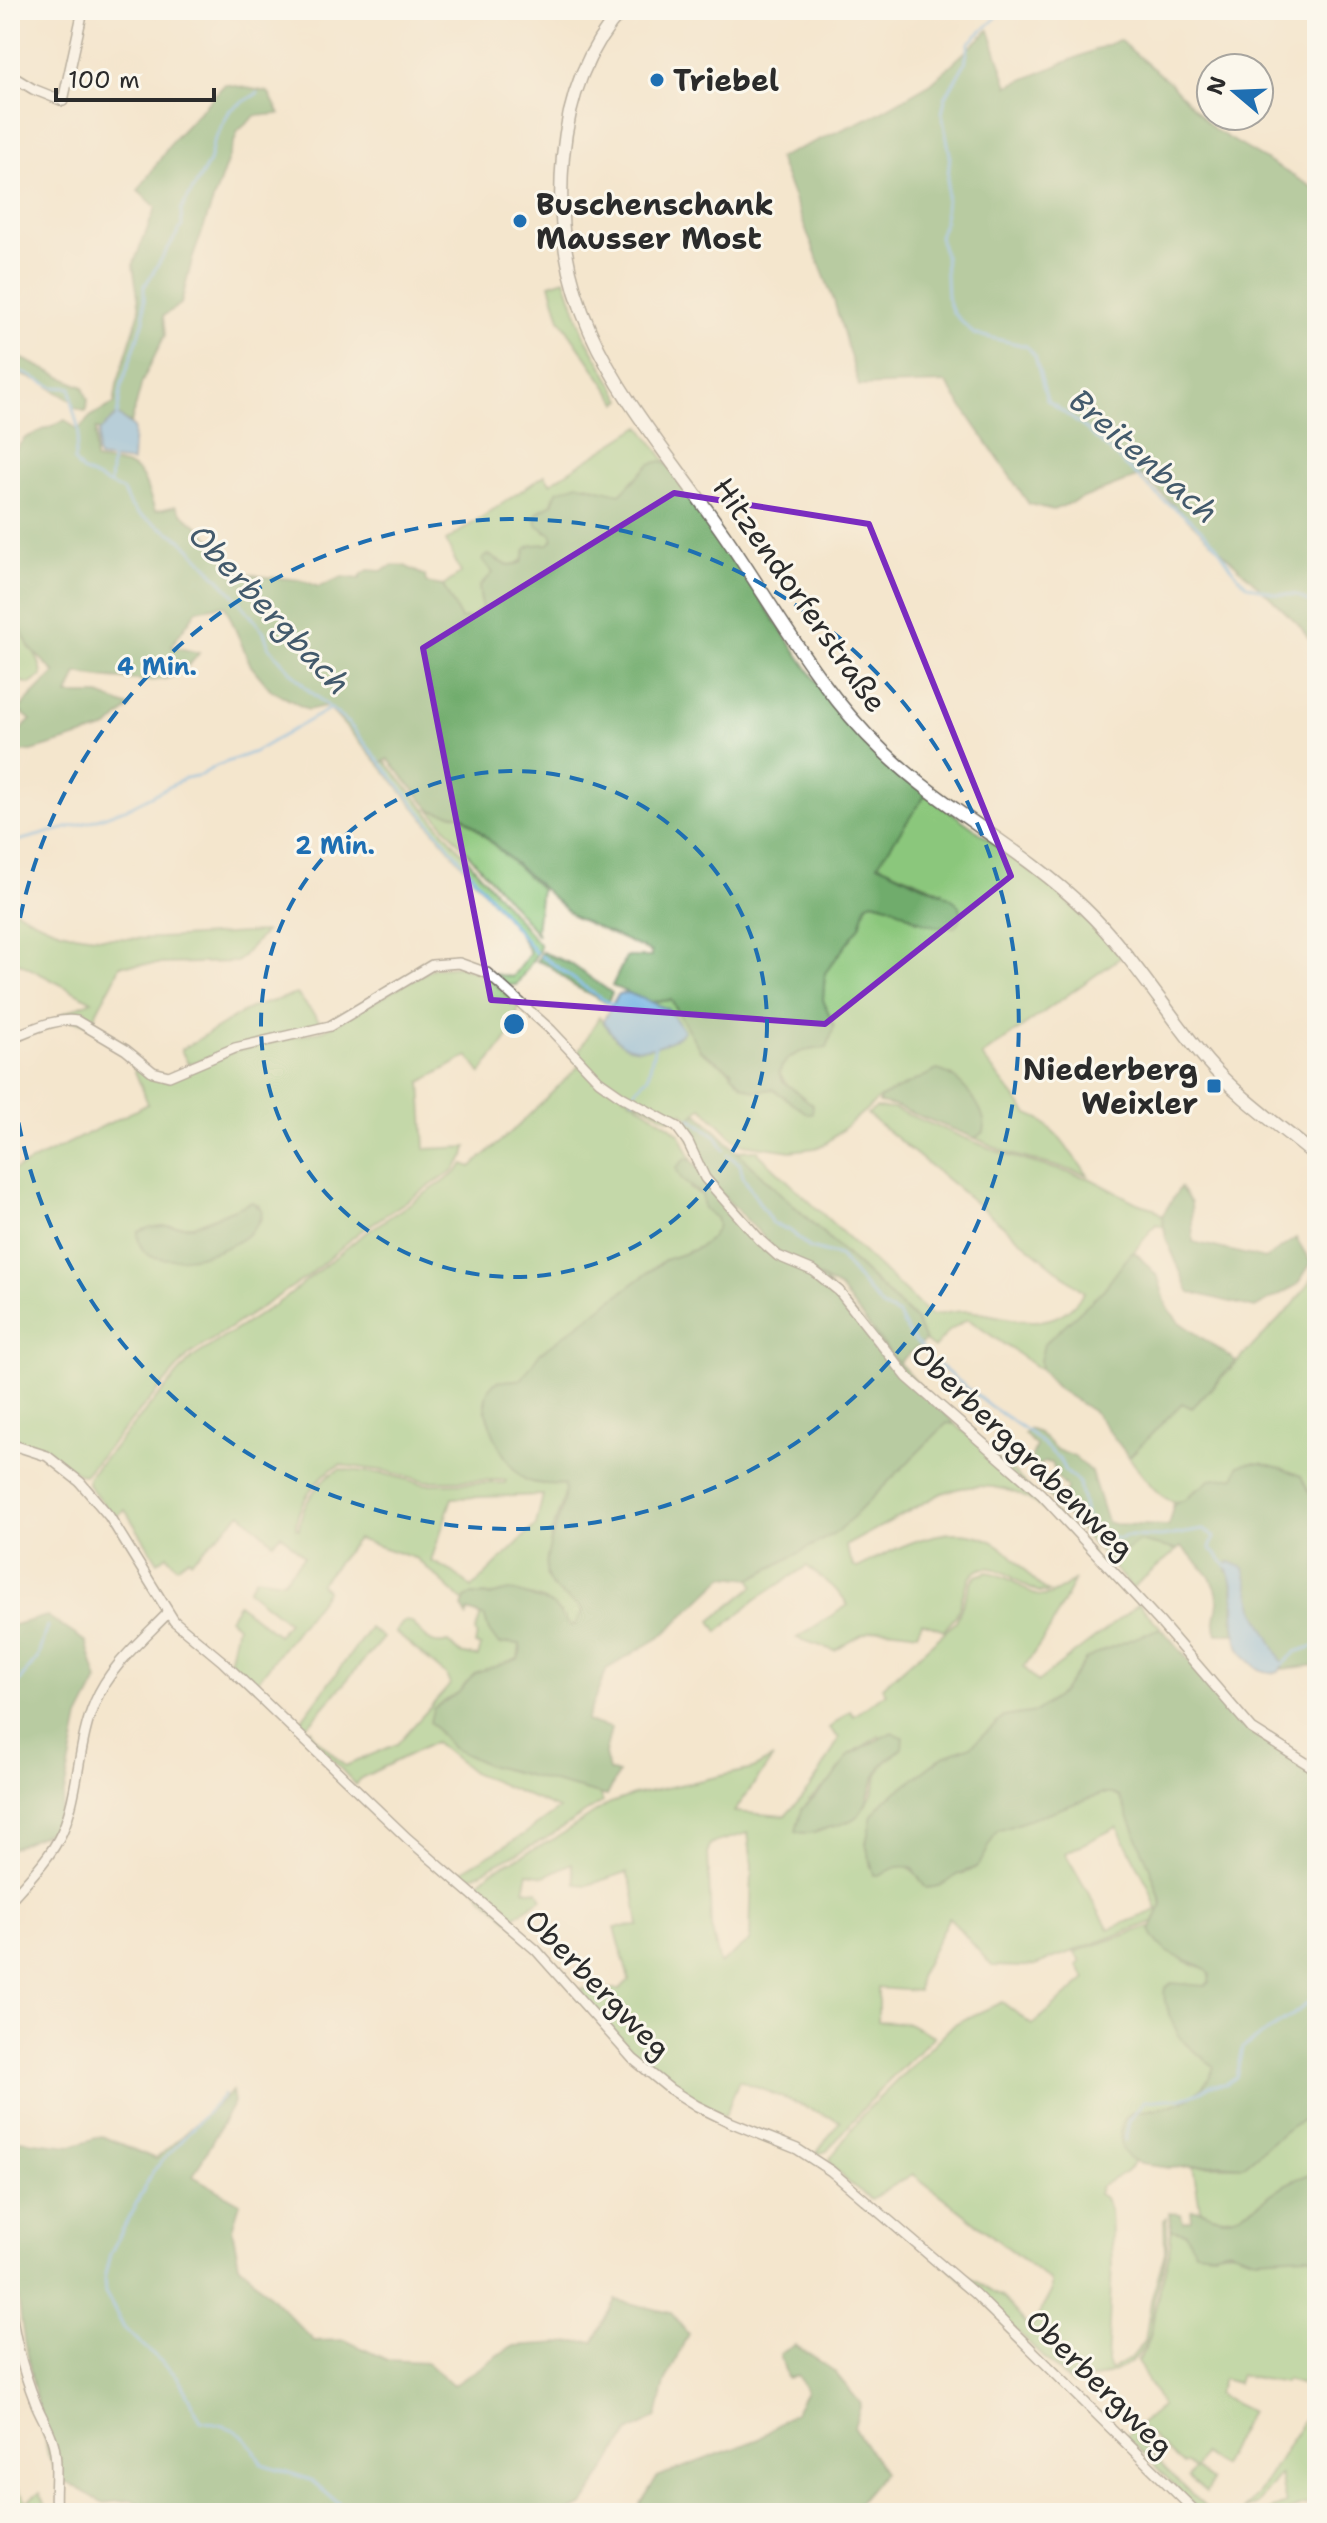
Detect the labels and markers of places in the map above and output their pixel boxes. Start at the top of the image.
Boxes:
place label: Triebel [673,60,779,101]
marker: Triebel [648,71,666,89]
place label: Buschenschank Mausser Most [536,184,774,259]
marker: Buschenschank Mausser Most [511,212,529,230]
centre of rings [500,1010,528,1038]
place label: Niederberg Weixler [1023,1049,1198,1124]
marker: Niederberg Weixler [1205,1077,1223,1095]

